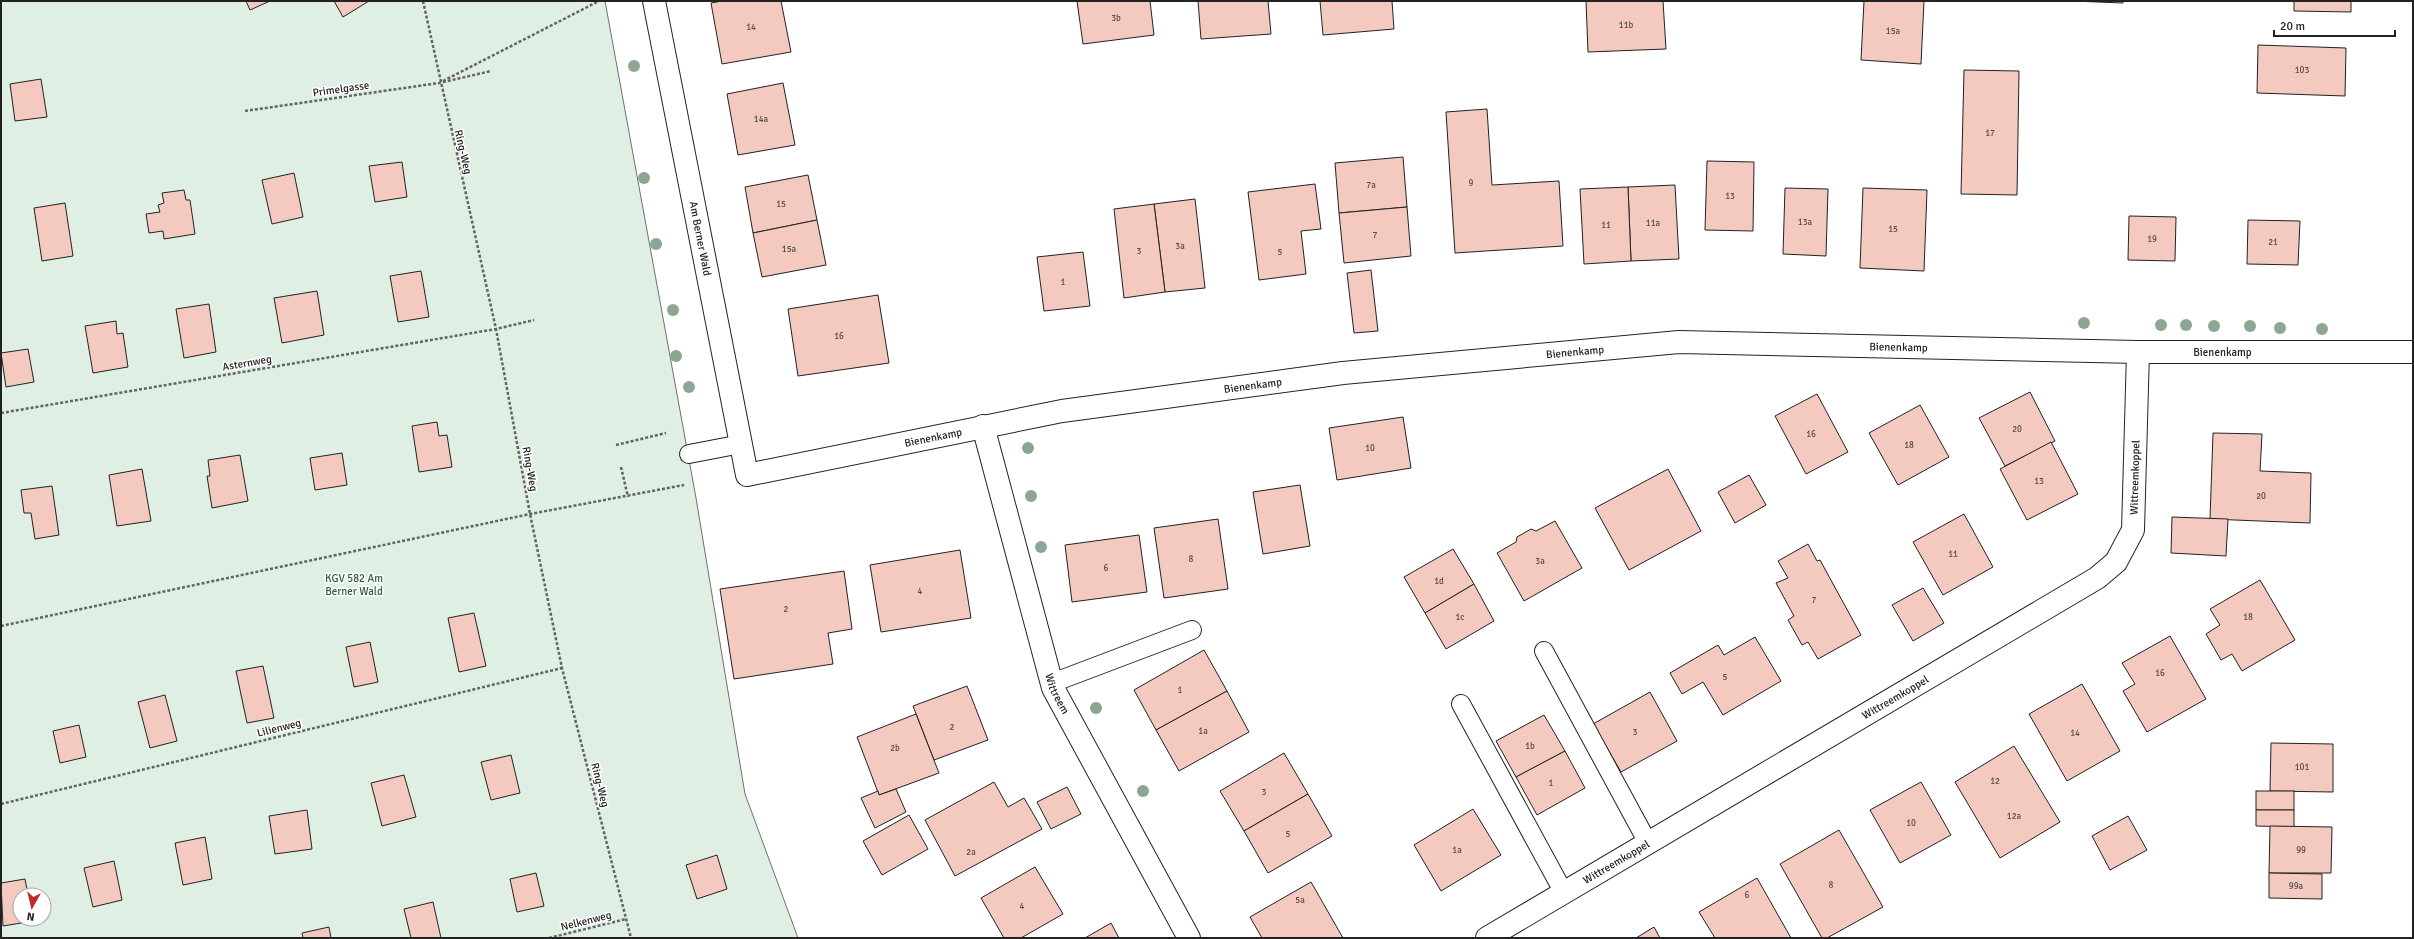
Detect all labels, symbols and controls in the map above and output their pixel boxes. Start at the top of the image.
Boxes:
scale bar [2274,12,2395,38]
house number: 3b [1111,13,1121,24]
text: 20 m [2280,19,2305,34]
house number: 11b [1619,20,1633,31]
house number: 14 [746,22,756,33]
house number: 15a [1886,26,1901,37]
house number: 103 [2295,65,2309,76]
street label: Primelgasse [312,79,370,99]
house number: 14a [754,114,769,125]
street label: Ring-Weg [452,128,474,176]
house number: 17 [1985,128,1995,139]
house number: 9 [1469,178,1474,189]
house number: 7a [1366,180,1376,191]
house number: 13 [1725,191,1735,202]
house number: 15 [776,199,786,210]
street label: Am Berner Wald [687,200,714,277]
house number: 13a [1798,217,1813,228]
house number: 11a [1646,218,1661,229]
house number: 11 [1601,220,1611,231]
house number: 15 [1888,224,1898,235]
house number: 7 [1373,230,1378,241]
house number: 19 [2147,234,2157,245]
house number: 21 [2268,237,2278,248]
house number: 3a [1175,241,1185,252]
house number: 15a [782,244,797,255]
house number: 3 [1137,246,1142,257]
house number: 5 [1278,247,1283,258]
house number: 1 [1061,277,1066,288]
house number: 16 [834,331,844,342]
street label: Bienenkamp [1869,340,1928,354]
street label: Bienenkamp [1545,342,1605,361]
street label: Bienenkamp [2193,346,2252,359]
street label: Asternweg [221,352,273,374]
street label: Bienenkamp [1223,375,1283,396]
house number: 20 [2012,424,2022,435]
street label: Bienenkamp [903,425,963,449]
house number: 16 [1806,429,1816,440]
house number: 18 [1904,440,1914,451]
street label: Wittreemkoppel [2127,440,2142,515]
house number: 10 [1365,443,1375,454]
street label: Ring-Weg [520,445,540,493]
house number: 13 [2034,476,2044,487]
house number: 20 [2256,491,2266,502]
house number: 11 [1948,549,1958,560]
house number: 8 [1189,554,1194,565]
house number: 3a [1535,556,1545,567]
house number: 6 [1104,563,1109,574]
park label: KGV 582 Am Berner Wald [325,572,383,598]
house number: 1d [1434,576,1444,587]
house number: 4 [918,586,923,597]
house number: 7 [1812,595,1817,606]
house number: 2 [784,604,789,615]
house number: 1c [1455,612,1465,623]
house number: 18 [2243,612,2253,623]
house number: 16 [2155,668,2165,679]
street label: Wittreem [1043,672,1073,716]
house number: 5 [1723,672,1728,683]
street label: Wittreemkoppel [1860,672,1931,722]
house number: 1 [1178,685,1183,696]
street label: Lilienweg [256,716,303,740]
house number: 2 [950,722,955,733]
house number: 1a [1198,726,1208,737]
house number: 3 [1633,727,1638,738]
house number: 14 [2070,728,2080,739]
house number: 1b [1525,741,1535,752]
house number: 2b [890,743,900,754]
street label: Ring-Weg [588,761,612,809]
house number: 101 [2295,762,2309,773]
house number: 12 [1990,776,2000,787]
house number: 1 [1549,778,1554,789]
house number: 3 [1262,787,1267,798]
house number: 12a [2007,811,2022,822]
house number: 10 [1906,818,1916,829]
house number: 5 [1286,829,1291,840]
street label: Wittreemkoppel [1581,837,1652,886]
house number: 1a [1452,845,1462,856]
house number: 99 [2296,845,2306,856]
house number: 2a [966,847,976,858]
house number: 8 [1829,880,1834,891]
house number: 99a [2289,881,2304,892]
north arrow [12,887,52,927]
house number: 6 [1745,890,1750,901]
house number: 5a [1295,895,1305,906]
house number: 4 [1020,901,1025,912]
street label: Nelkenweg [559,908,613,934]
text: N [26,909,35,923]

